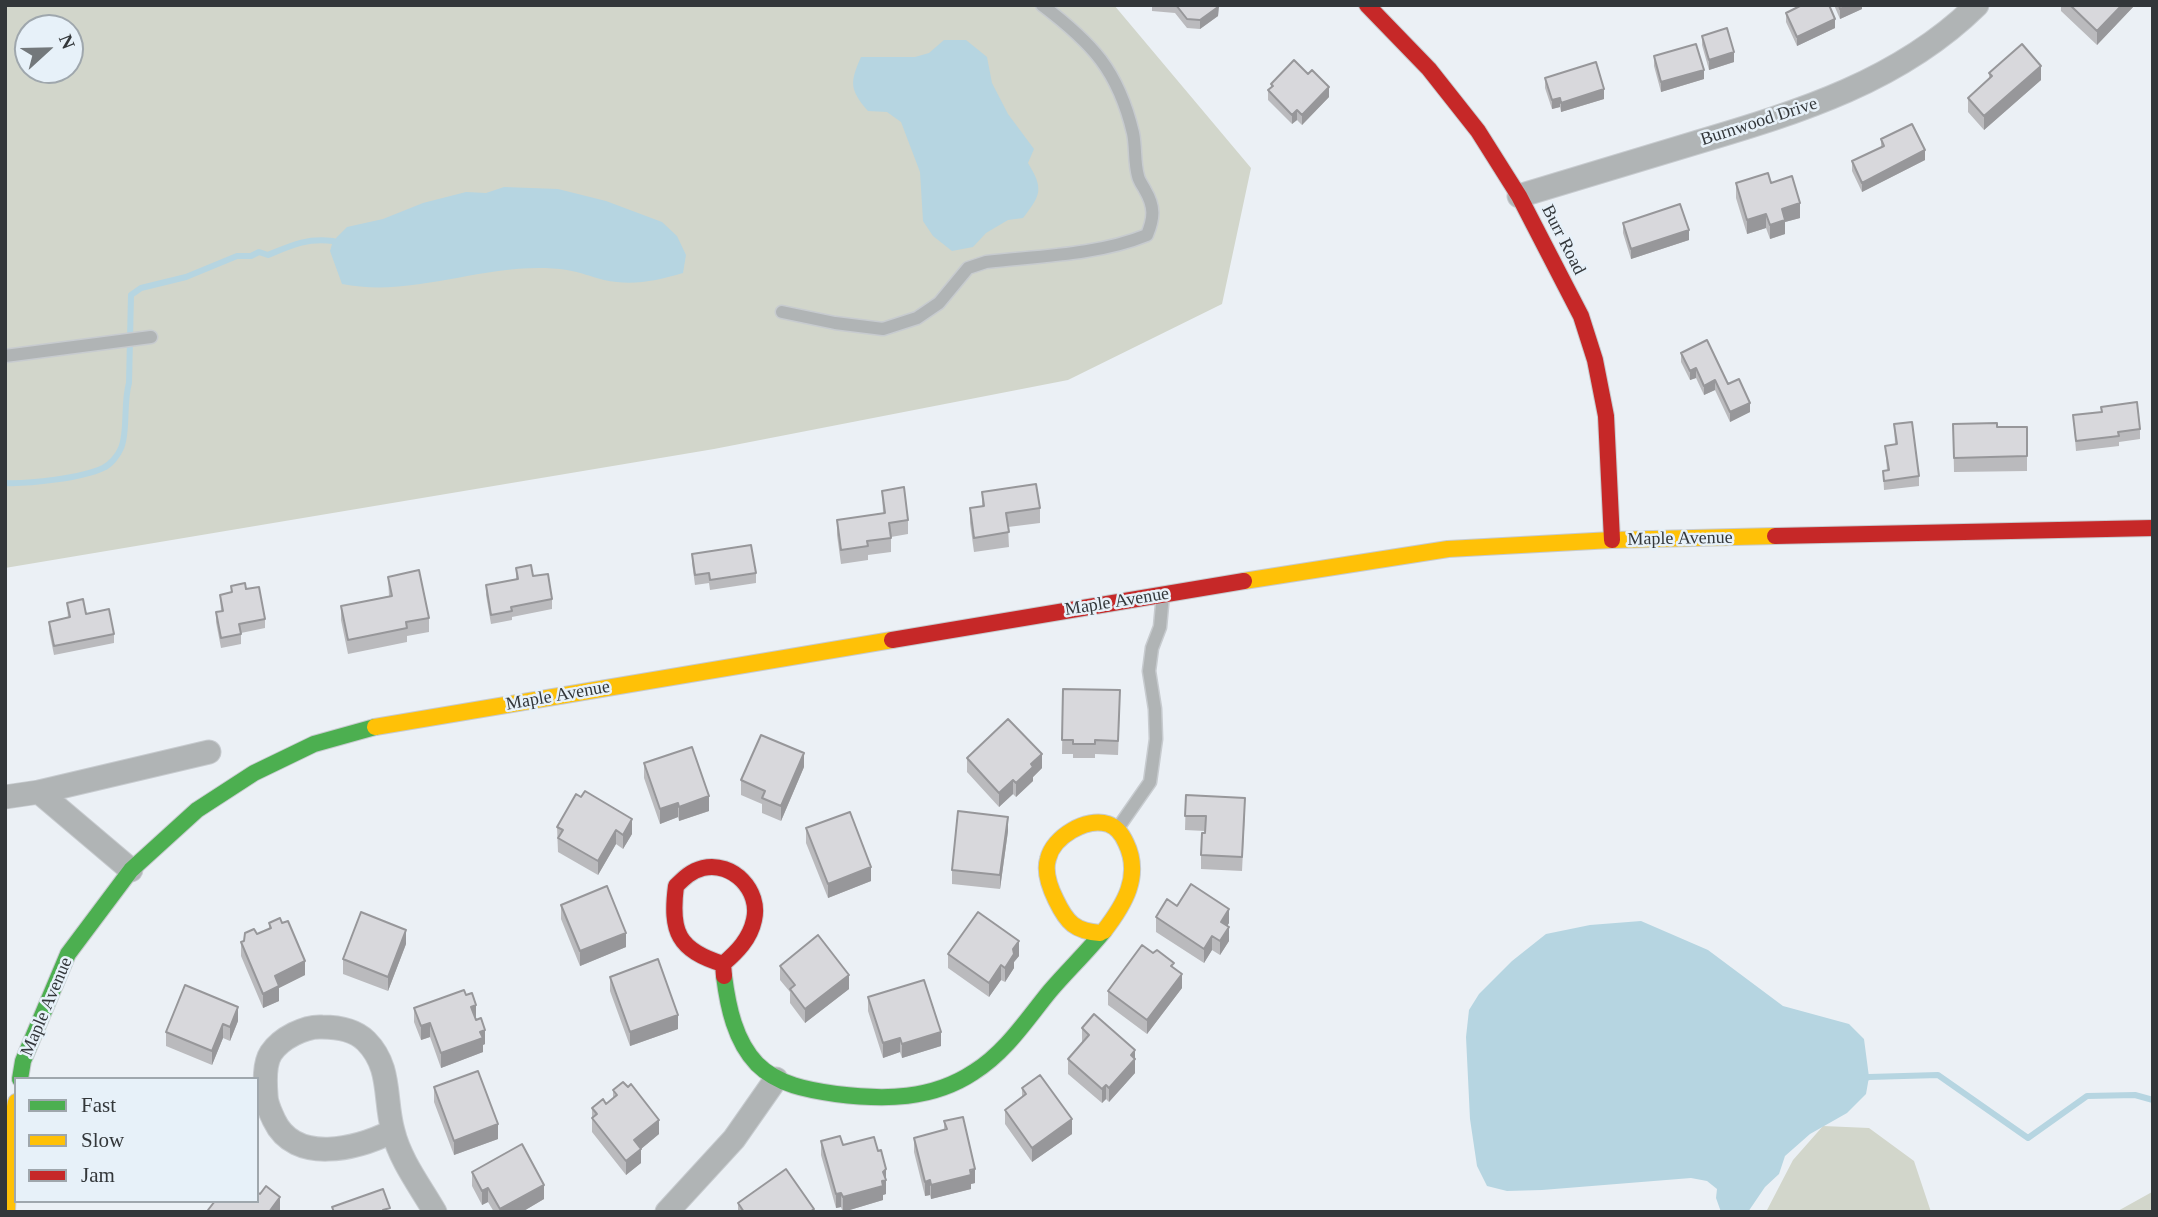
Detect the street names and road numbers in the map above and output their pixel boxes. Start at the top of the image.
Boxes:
street label: Burnwood Drive [1698,93,1820,151]
street label: Burr Road [1536,201,1590,279]
street label: Maple Avenue [1627,527,1733,551]
street label: Maple Avenue [1063,583,1171,621]
street label: Maple Avenue [504,676,612,716]
street label: Maple Avenue [17,954,77,1060]

